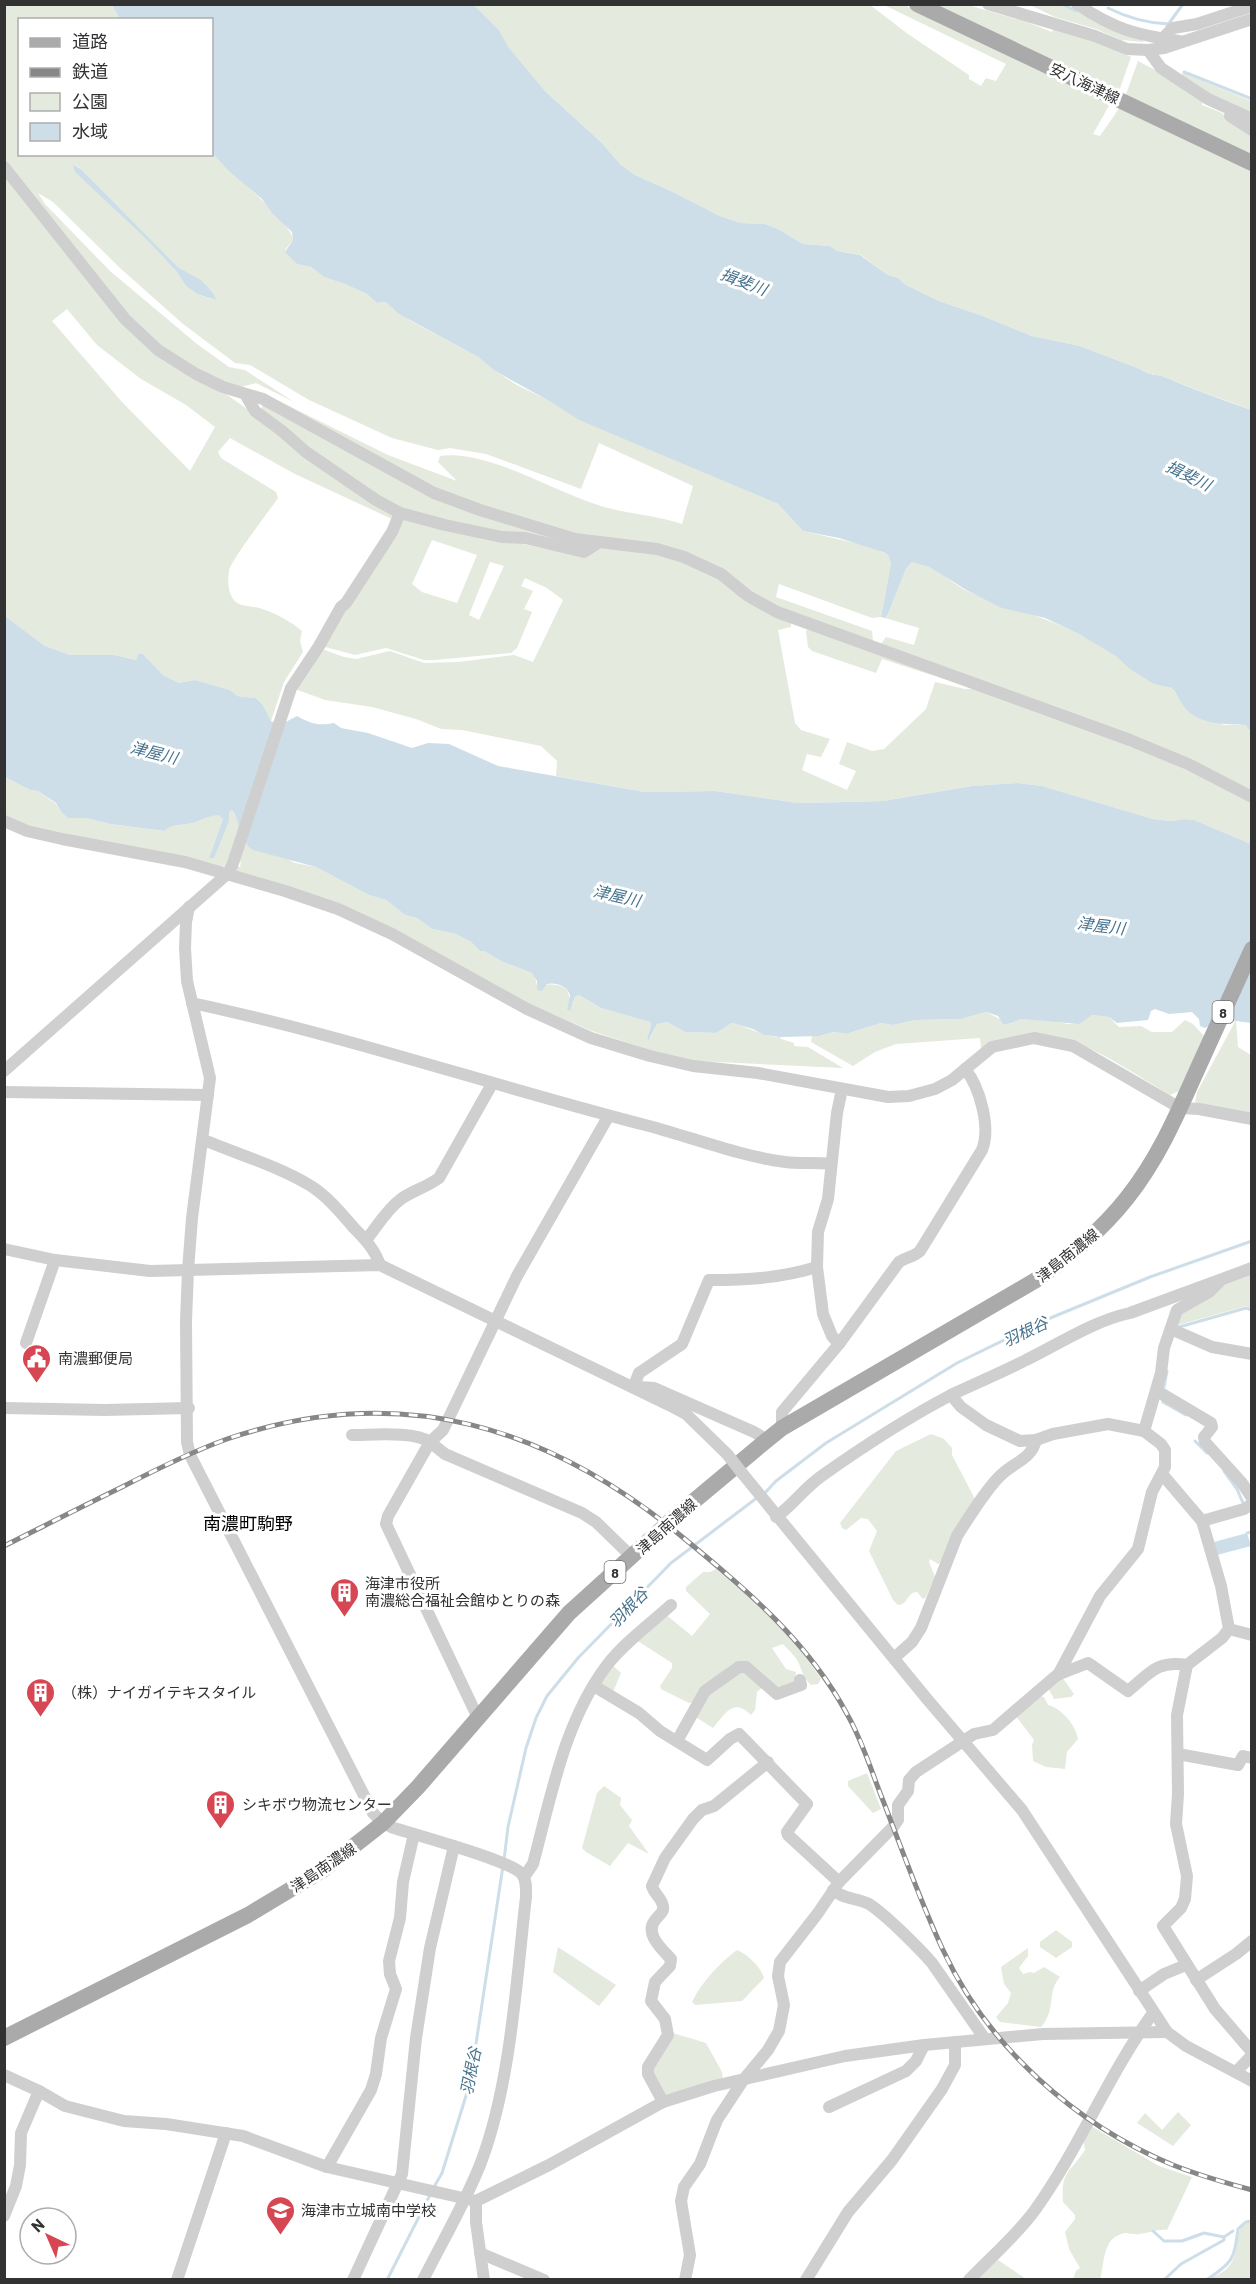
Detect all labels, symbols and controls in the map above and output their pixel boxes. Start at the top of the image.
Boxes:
legend [18,18,213,156]
text: 道路 [72,30,108,52]
street label: 安八海津線 [1047,59,1123,107]
text: 鉄道 [72,60,108,82]
text: 公園 [72,90,108,112]
text: 水域 [72,120,108,142]
water label: 揖斐川 [718,264,772,299]
water label: 揖斐川 [1163,456,1217,495]
water label: 津屋川 [128,737,182,768]
water label: 津屋川 [591,880,644,910]
water label: 津屋川 [1076,913,1128,938]
road number: 8 [1212,1001,1234,1023]
street label: 津島南濃線 [1032,1224,1102,1286]
water label: 羽根谷 [999,1311,1053,1350]
public building icon: 南濃郵便局 [21,1342,53,1384]
place label: 南濃郵便局 [58,1349,133,1367]
street label: 津島南濃線 [632,1494,700,1558]
district label: 南濃町駒野 [203,1512,293,1534]
road number: 8 [604,1561,626,1583]
place label: 海津市役所 南濃総合福祉会館ゆとりの森 [365,1574,560,1609]
building icon: 海津市役所 南濃総合福祉会館ゆとりの森 [328,1576,360,1618]
water label: 羽根谷 [604,1582,653,1631]
building icon: （株）ナイガイテキスタイル [25,1676,57,1718]
place label: （株）ナイガイテキスタイル [62,1683,256,1701]
building icon: シキボウ物流センター [205,1788,237,1830]
place label: シキボウ物流センター [242,1795,392,1813]
street label: 津島南濃線 [287,1839,359,1895]
water label: 羽根谷 [456,2044,484,2096]
school or university icon: 海津市立城南中学校 [264,2194,296,2236]
place label: 海津市立城南中学校 [301,2201,436,2219]
north arrow [18,2206,78,2266]
text: N [27,2214,48,2235]

